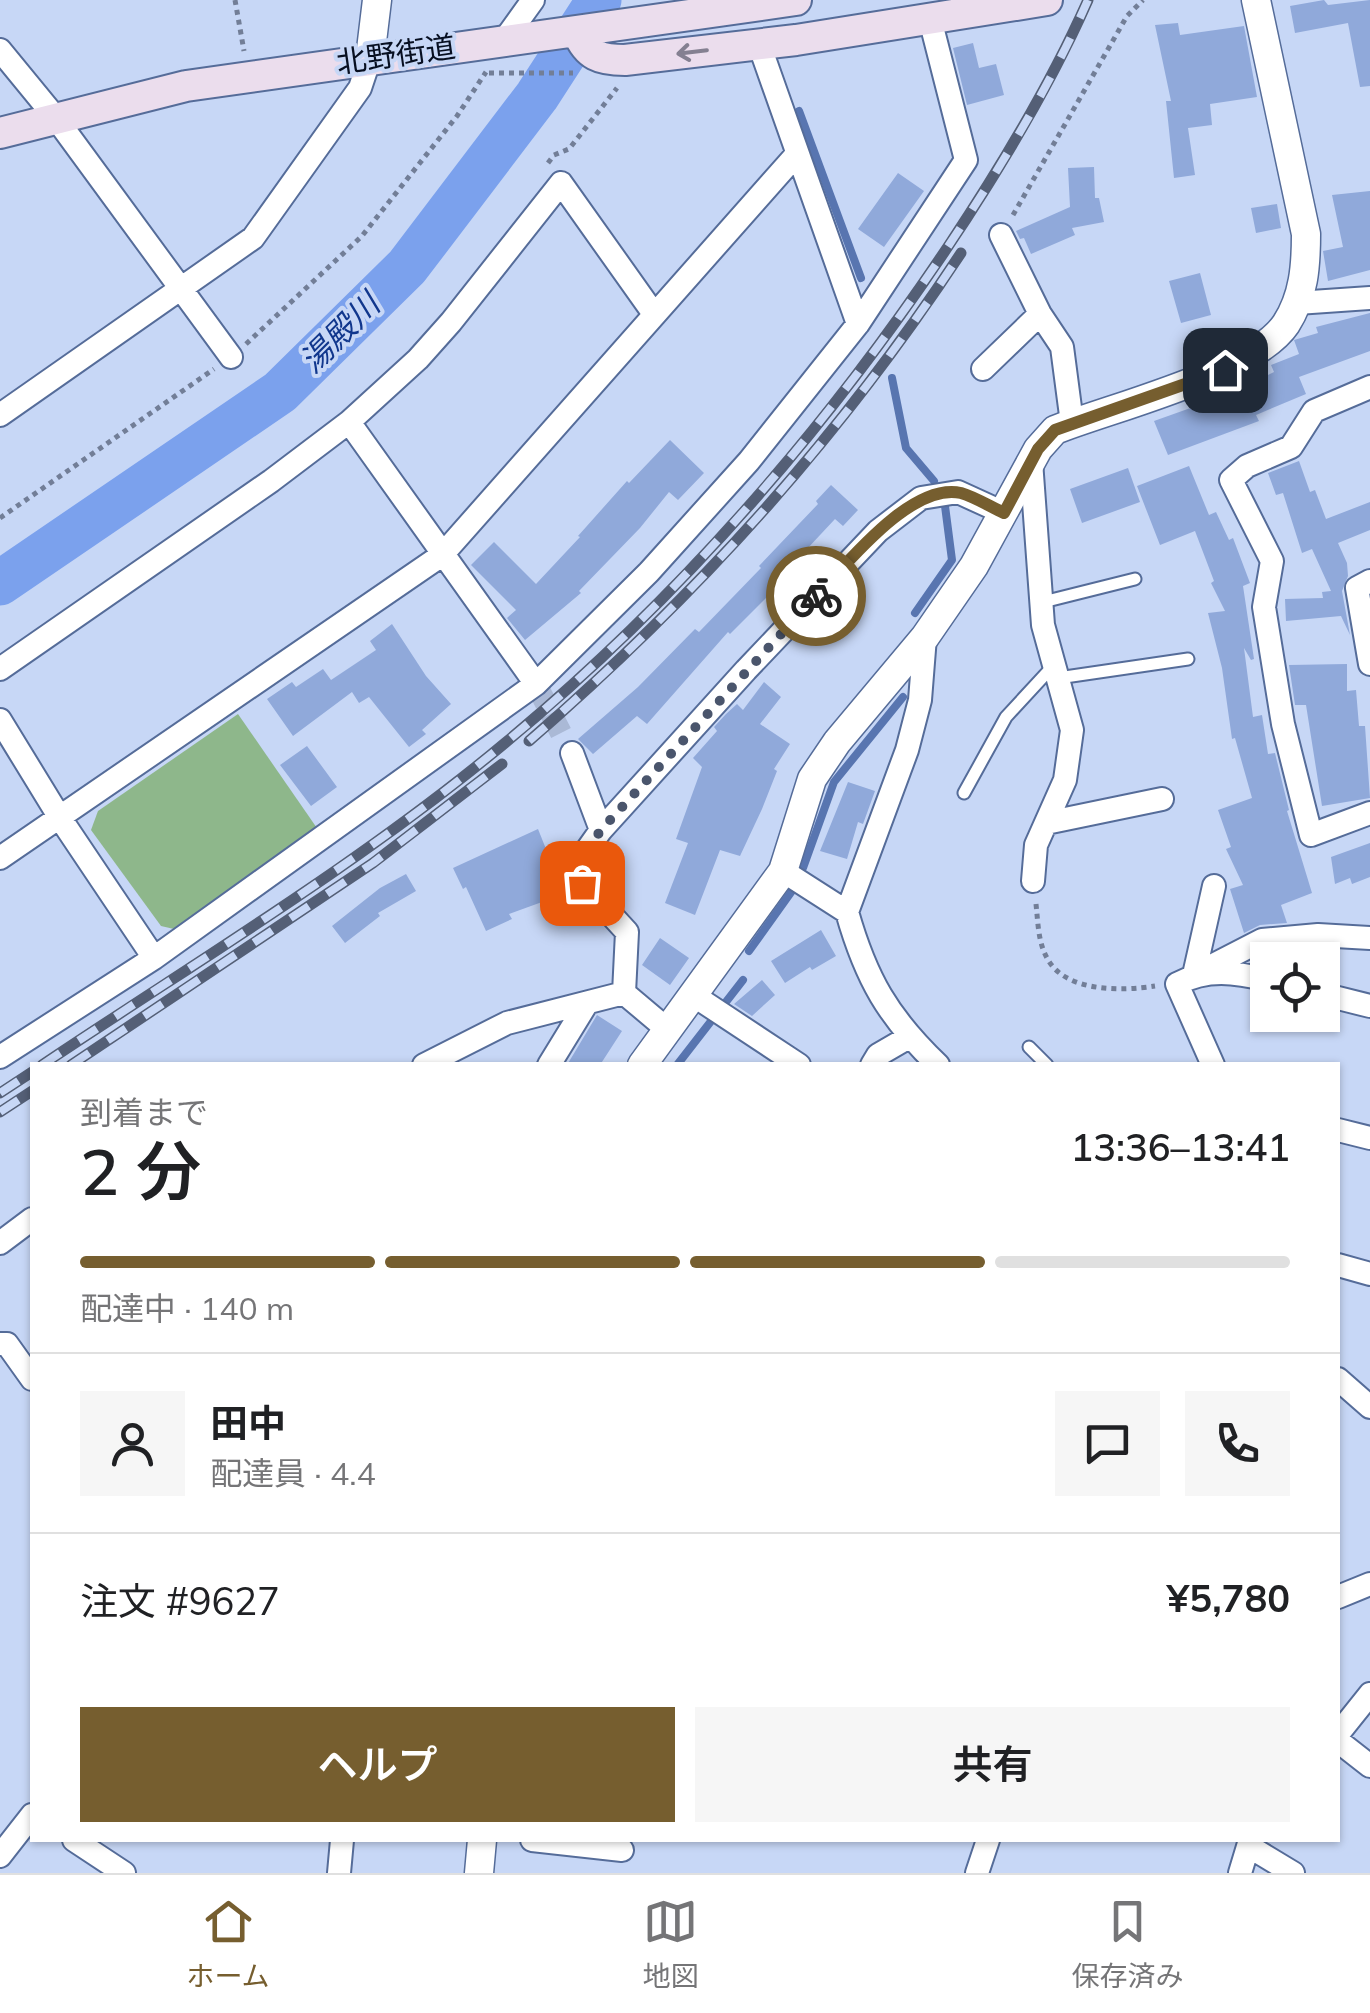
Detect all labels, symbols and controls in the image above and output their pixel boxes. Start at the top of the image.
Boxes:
street label: 北野街道 [334,27,458,81]
one-way arrow [677,43,709,62]
water label: 湯殿川 [291,282,389,380]
pin [1183,328,1268,413]
icon: home [1198,343,1253,398]
courier [766,546,866,646]
icon: bike [789,569,844,624]
pin [540,841,625,926]
icon: bag [555,856,610,911]
map controls [1250,942,1340,1032]
button: locate [1250,942,1340,1032]
text: 到着まで [80,1092,208,1132]
text: 13:36–13:41 [1070,1123,1290,1171]
text: 2 分 [80,1130,201,1211]
text: 配達中 · 140 m [80,1288,294,1328]
button: person [80,1391,185,1496]
button: chat [1055,1391,1160,1496]
button: phone [1185,1391,1290,1496]
text: 田中 [210,1399,286,1447]
text: 配達員 · 4.4 [210,1453,376,1493]
text: ¥5,780 [1167,1574,1290,1622]
text: 注文 #9627 [80,1577,280,1625]
button: ヘルプ [80,1707,675,1822]
button: 共有 [695,1707,1290,1822]
tab: ホーム [186,1894,270,1994]
tab: 地図 [643,1894,699,1994]
tab: 保存済み [1071,1894,1184,1994]

